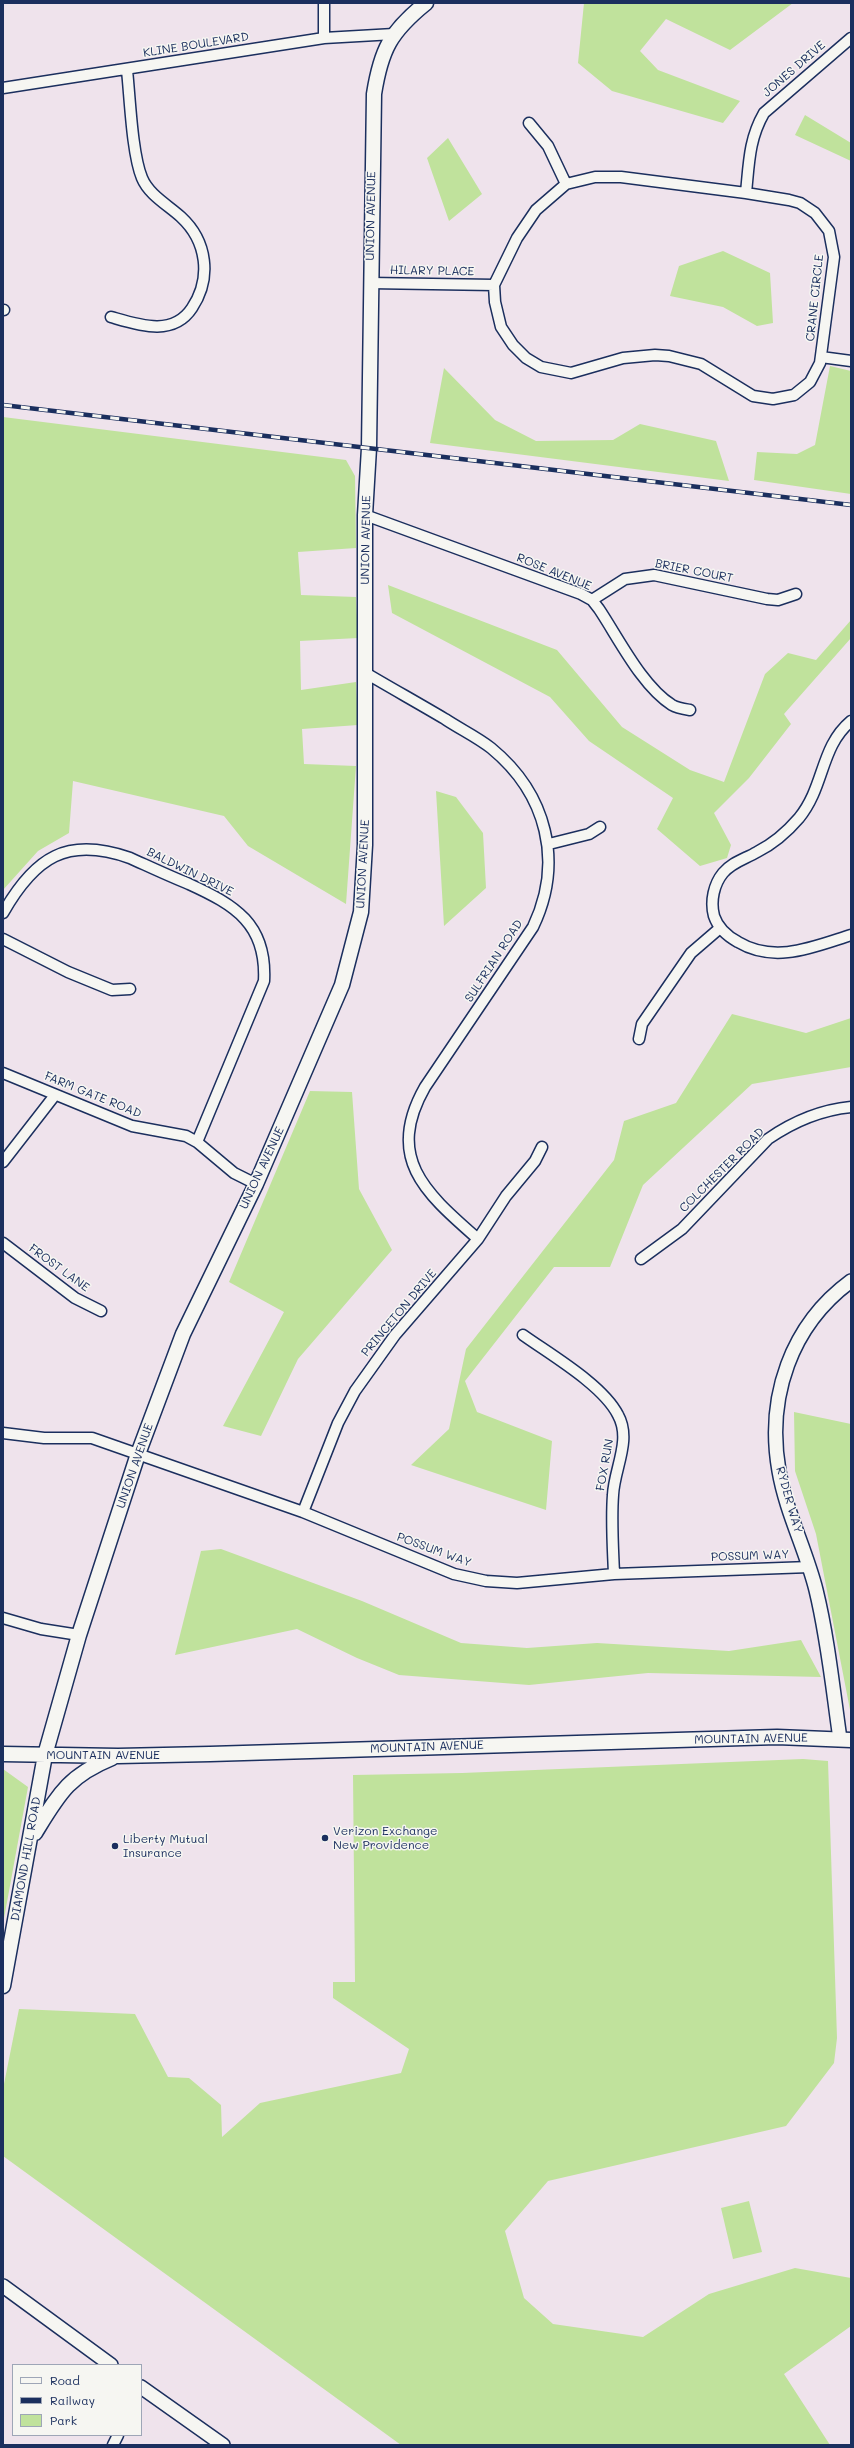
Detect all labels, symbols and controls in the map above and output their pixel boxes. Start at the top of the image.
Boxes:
street label: KLINE BOULEVARD [142,30,250,60]
street label: JONES DRIVE [760,38,828,100]
street label: UNION AVENUE [363,171,379,261]
street label: CRANE CIRCLE [803,254,827,342]
street label: HILARY PLACE [390,263,474,279]
street label: UNION AVENUE [358,495,374,585]
street label: ROSE AVENUE [514,550,594,594]
street label: BRIER COURT [654,556,734,586]
street label: UNION AVENUE [353,819,373,909]
street label: BALDWIN DRIVE [144,845,236,899]
street label: SULFRIAN ROAD [462,917,526,1005]
street label: FARM GATE ROAD [43,1069,143,1121]
street label: UNION AVENUE [237,1125,287,1211]
street label: COLCHESTER ROAD [677,1125,767,1215]
street label: FROST LANE [26,1241,92,1295]
street label: PRINCETON DRIVE [358,1267,440,1359]
street label: UNION AVENUE [114,1422,156,1510]
street label: FOX RUN [593,1438,617,1492]
street label: RYDER WAY [773,1465,805,1535]
street label: POSSUM WAY [395,1530,473,1570]
street label: POSSUM WAY [711,1547,789,1565]
street label: MOUNTAIN AVENUE [694,1731,808,1747]
street label: MOUNTAIN AVENUE [370,1738,484,1756]
street label: MOUNTAIN AVENUE [46,1748,160,1762]
street label: DIAMOND HILL ROAD [8,1796,44,1922]
place label: Verizon Exchange New Providence [333,1824,437,1852]
place label: Liberty Mutual Insurance [123,1832,208,1860]
marker: Verizon Exchange New Providence [320,1833,330,1843]
marker: Liberty Mutual Insurance [110,1841,120,1851]
legend [12,2364,142,2436]
text: Road [50,2372,80,2388]
text: Railway [50,2392,95,2408]
text: Park [50,2412,77,2428]

